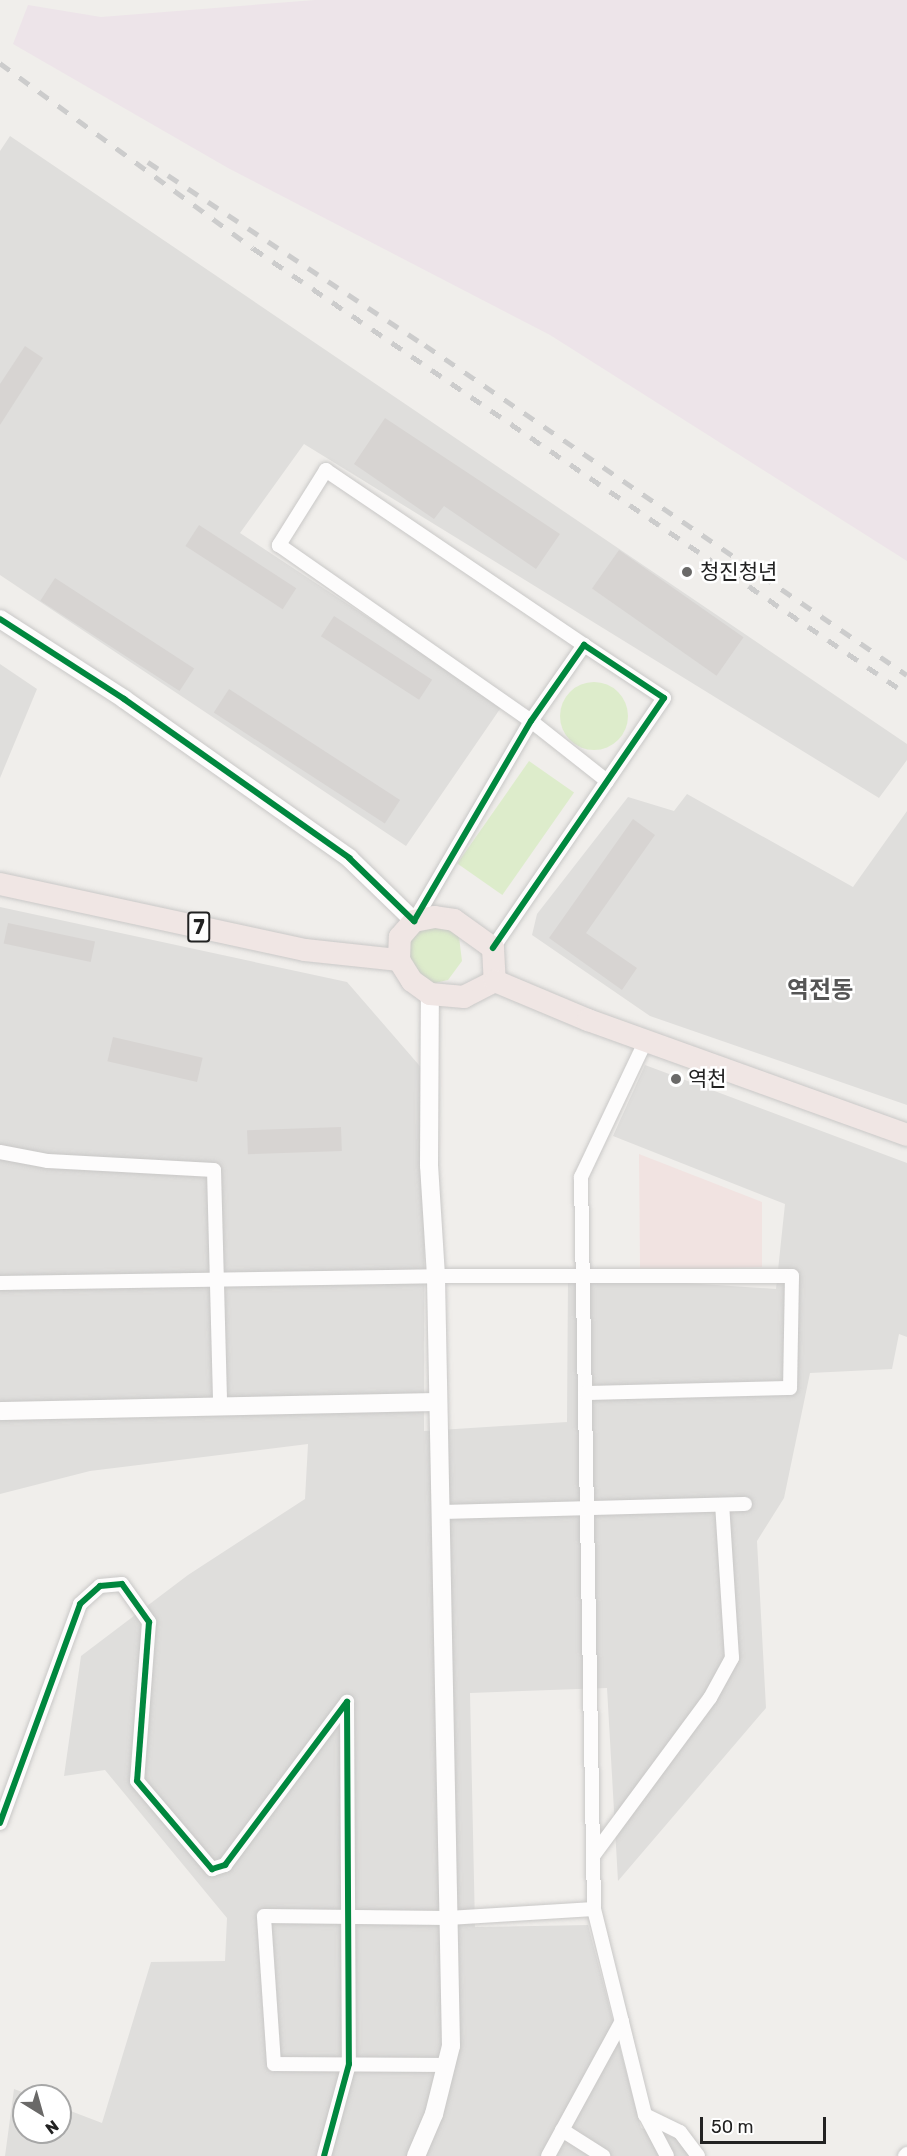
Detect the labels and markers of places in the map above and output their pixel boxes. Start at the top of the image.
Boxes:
place label: 청진청년 [700,559,777,585]
marker: 청진청년 [678,563,696,581]
place label: 역천 [688,1066,727,1092]
marker: 역천 [669,1072,683,1086]

